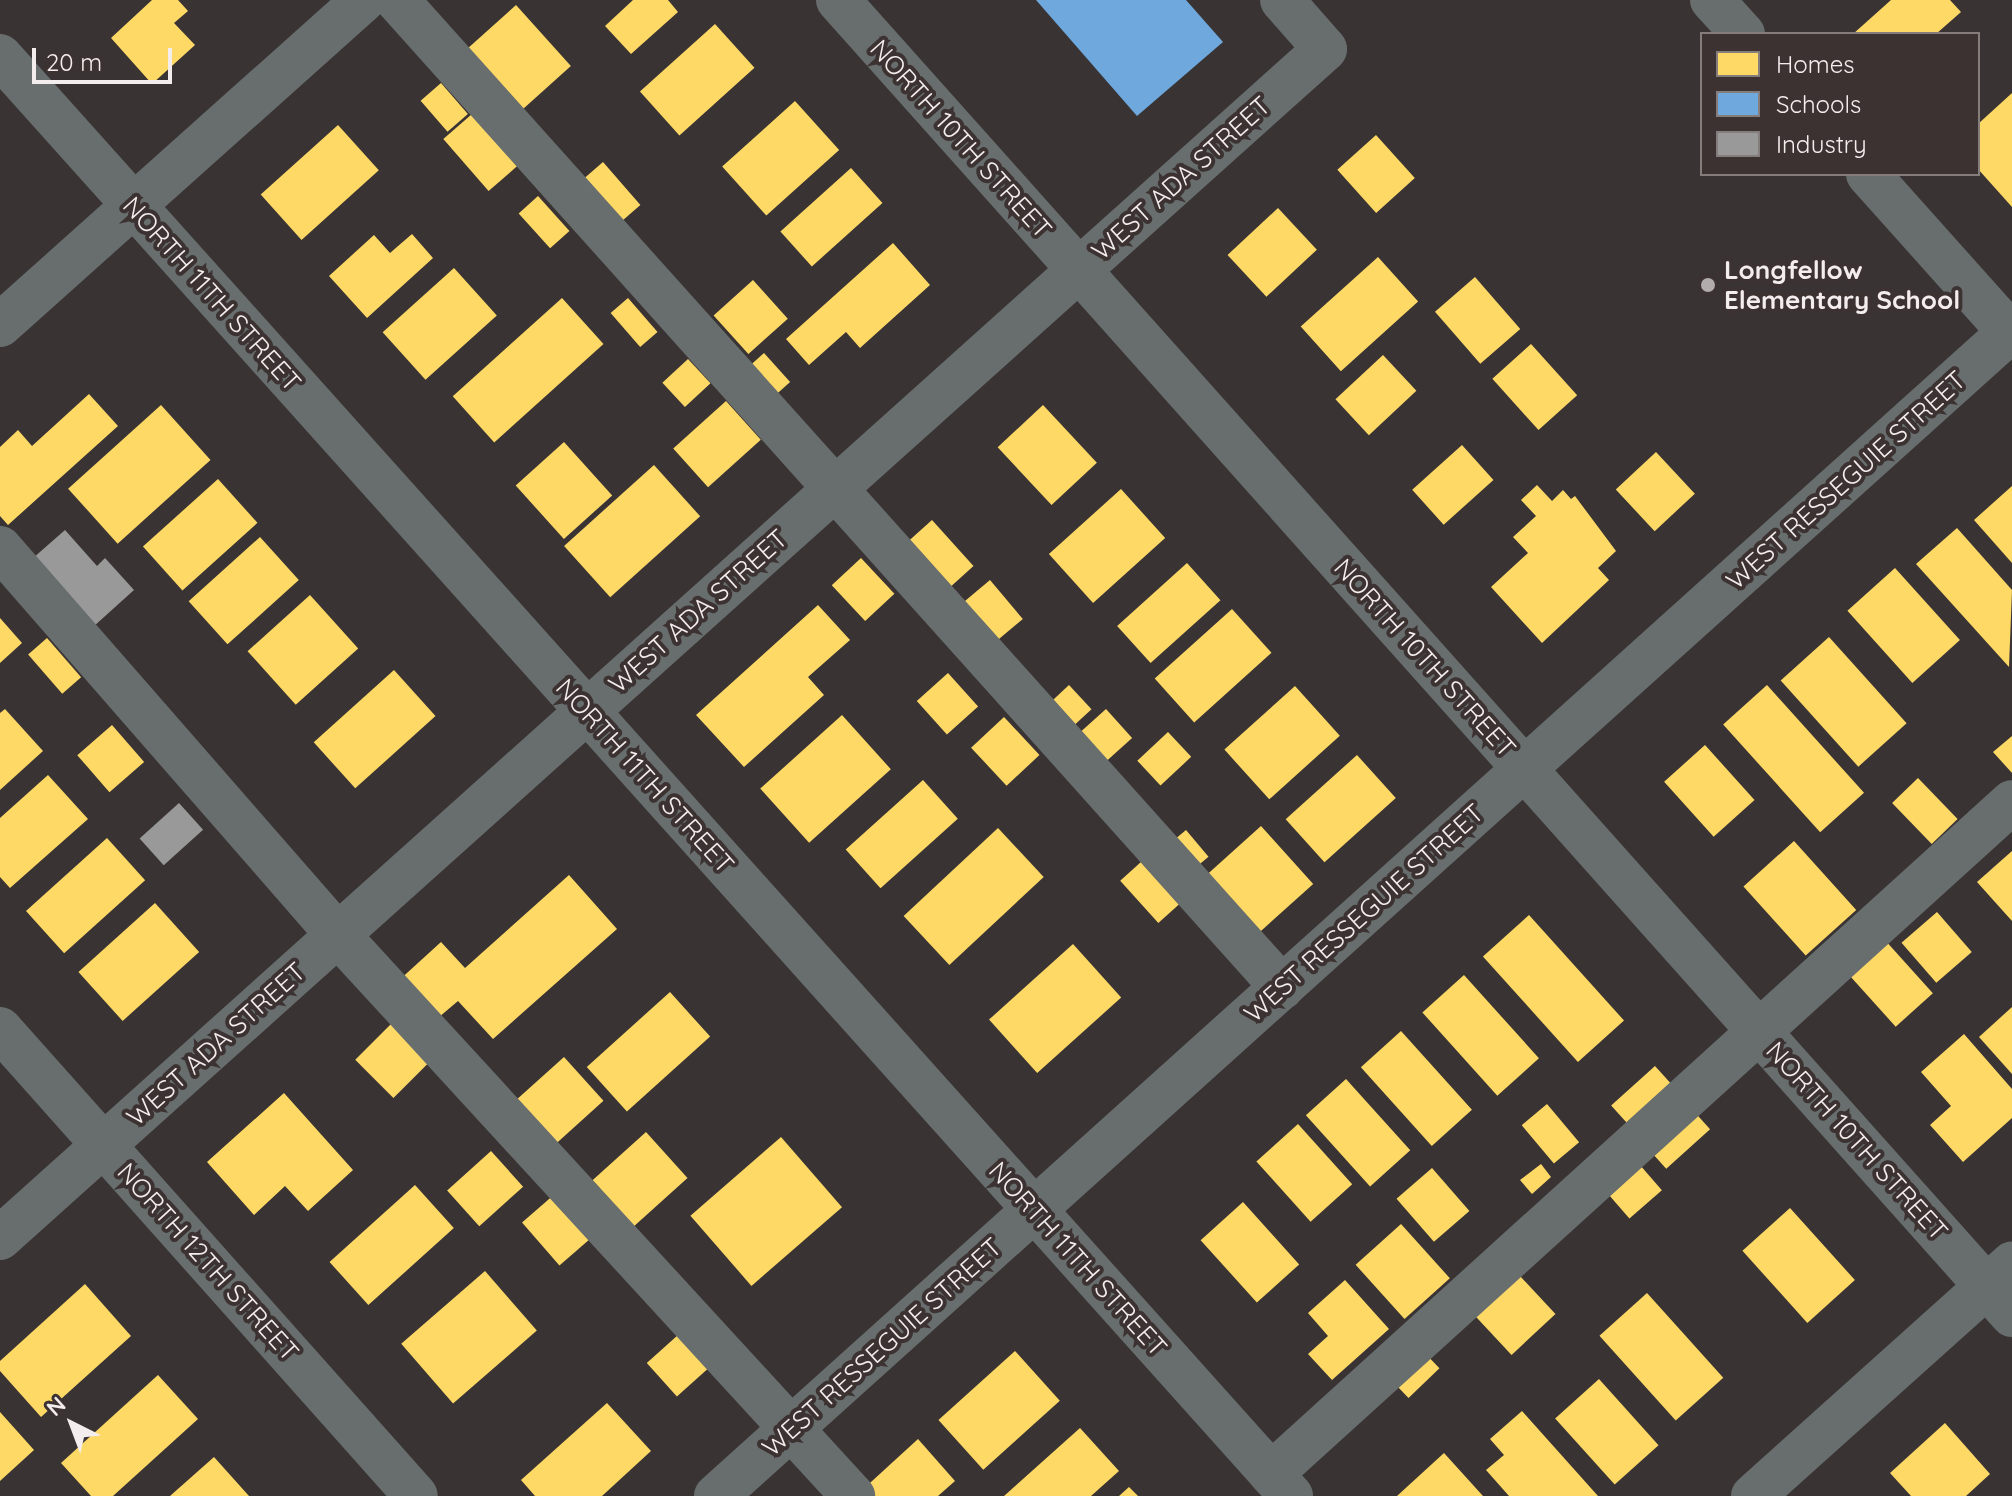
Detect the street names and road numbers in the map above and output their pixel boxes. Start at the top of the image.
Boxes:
street label: NORTH 10TH STREET [864,33,1058,245]
street label: WEST ADA STREET [1085,90,1277,266]
street label: NORTH 11TH STREET [116,190,308,398]
street label: WEST RESSEGUIE STREET [1720,364,1972,596]
street label: WEST ADA STREET [602,523,794,699]
street label: NORTH 10TH STREET [1328,552,1522,764]
street label: NORTH 11TH STREET [549,672,741,880]
street label: WEST RESSEGUIE STREET [1238,797,1490,1029]
street label: WEST ADA STREET [120,956,312,1132]
street label: NORTH 10TH STREET [1760,1035,1954,1247]
street label: NORTH 11TH STREET [982,1155,1174,1363]
street label: NORTH 12TH STREET [111,1156,305,1368]
street label: WEST RESSEGUIE STREET [756,1231,1008,1463]

